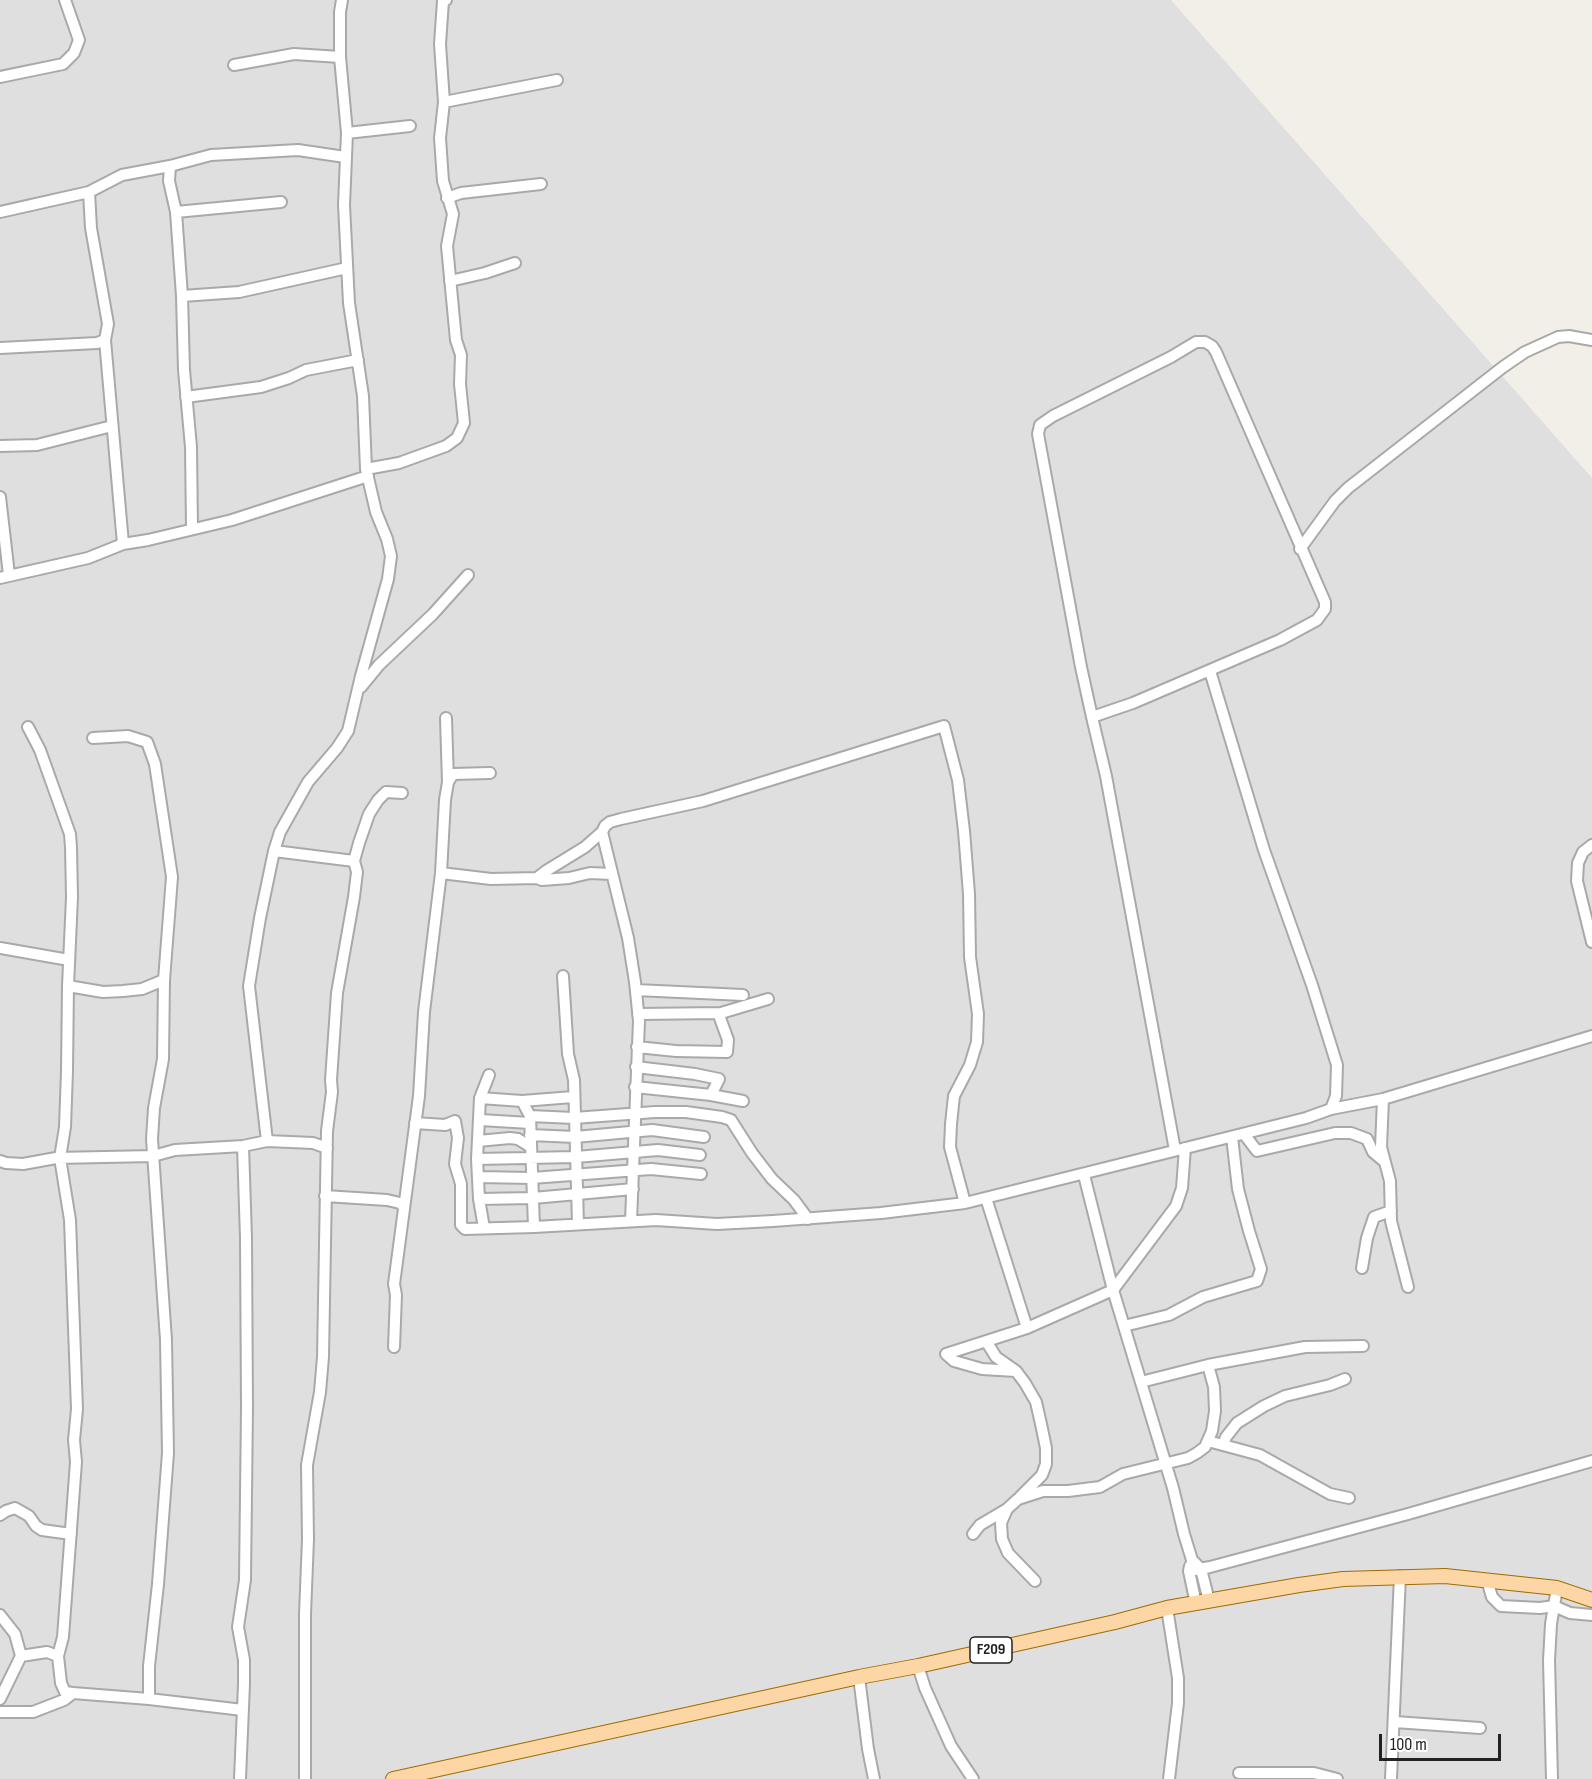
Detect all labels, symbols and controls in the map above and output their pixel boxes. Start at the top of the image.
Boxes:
road number: F209 [970,1637,1012,1663]
scale bar [1382,1722,1504,1760]
text: 100 m [1390,1734,1427,1755]

